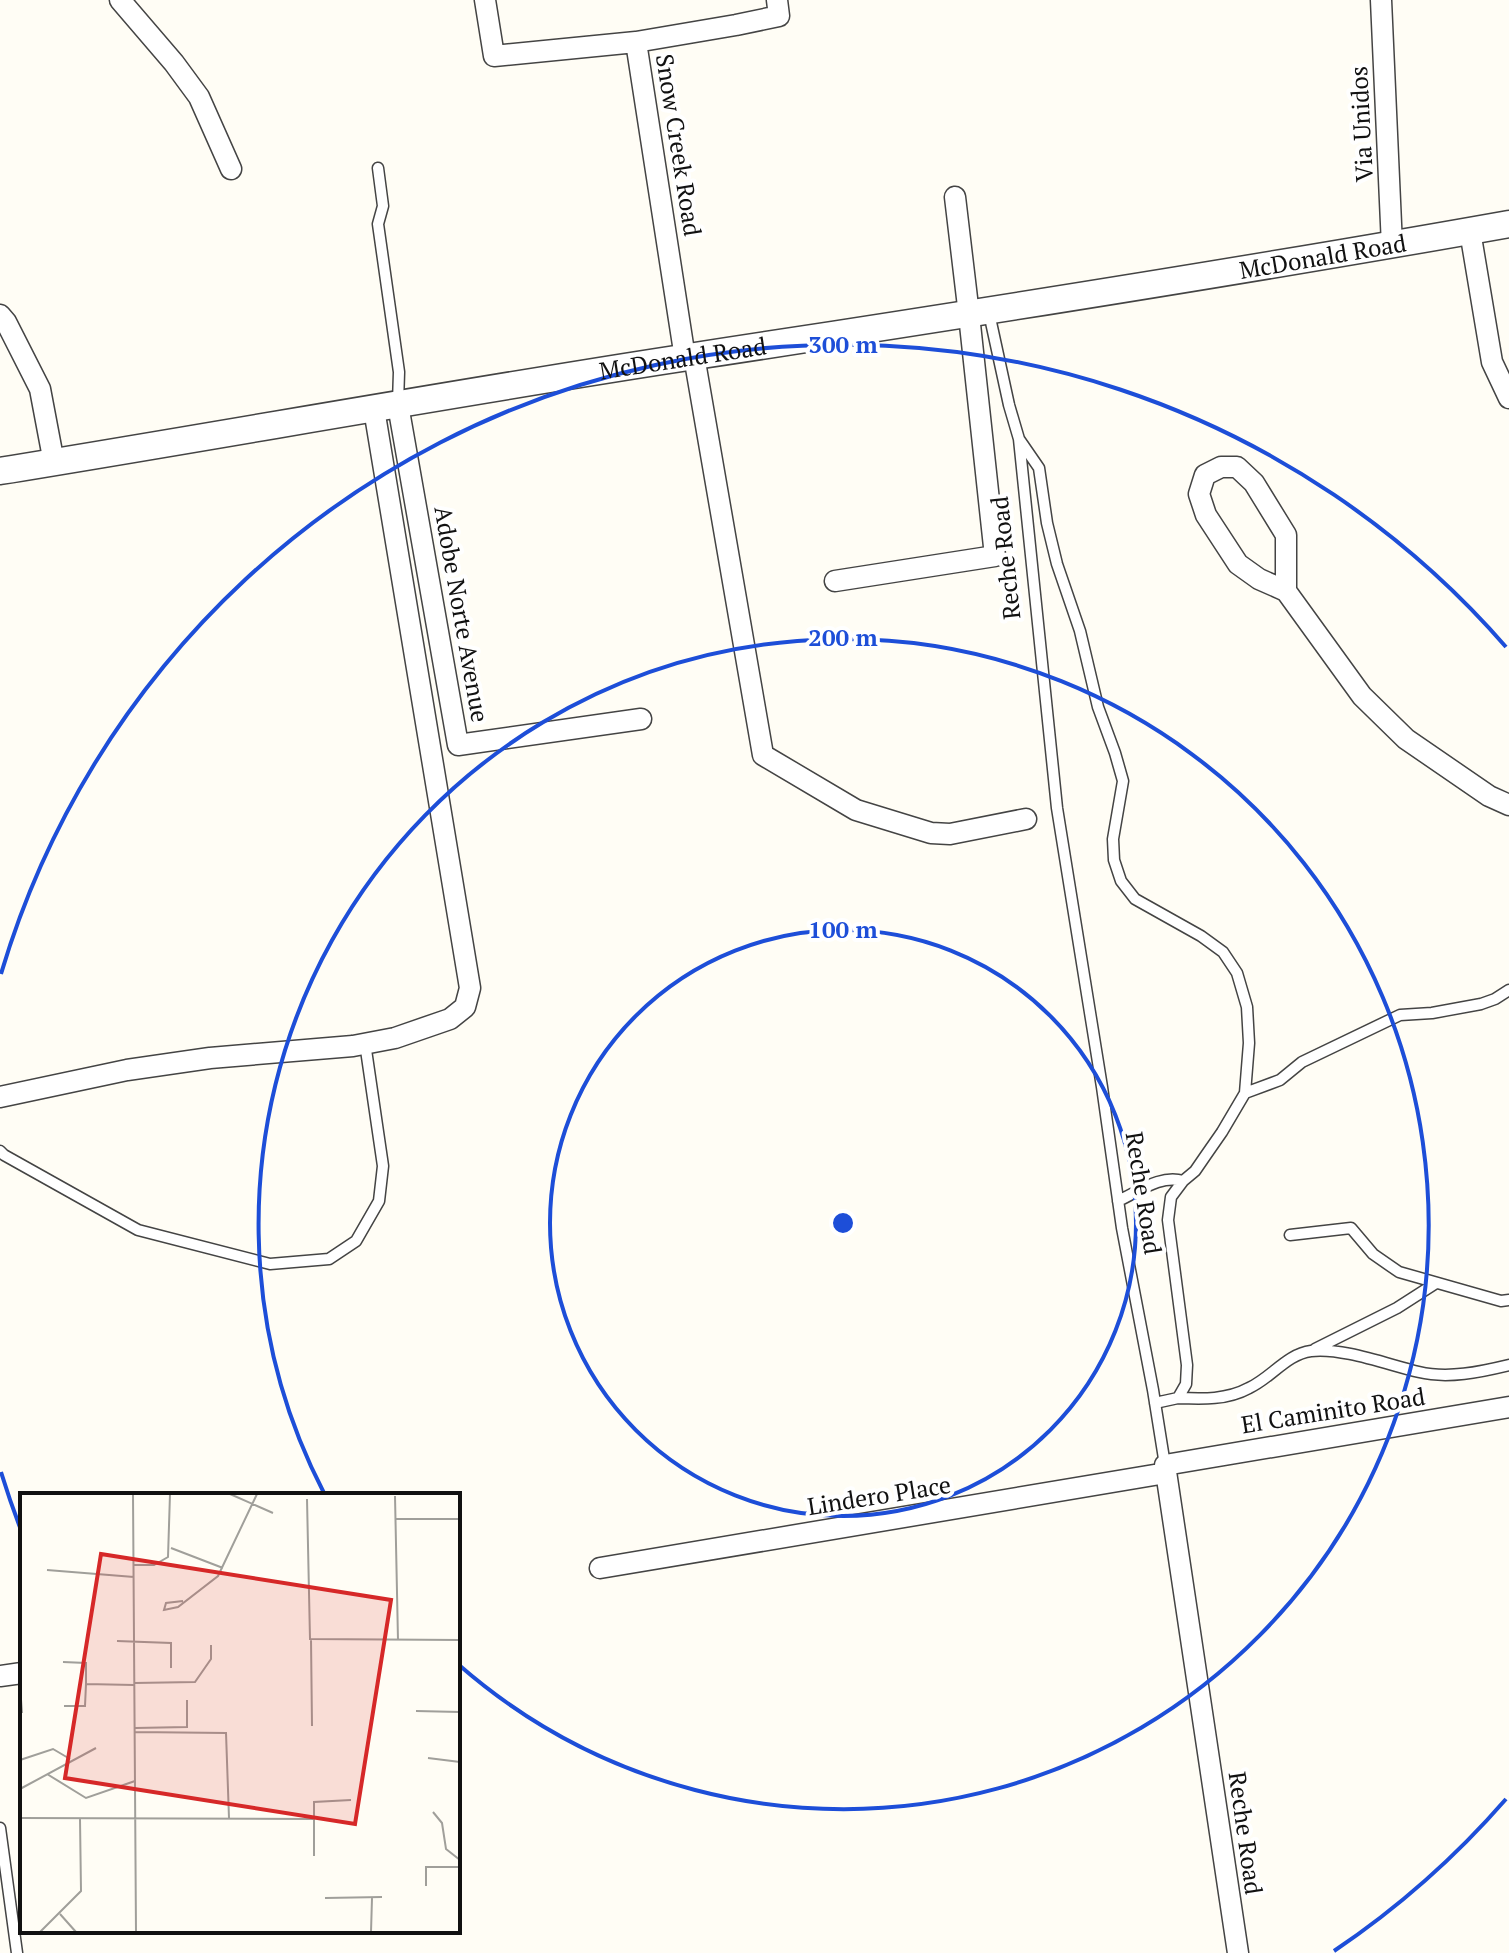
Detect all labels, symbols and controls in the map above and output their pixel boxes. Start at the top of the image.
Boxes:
street label: Snow Creek Road [649,52,709,238]
street label: Via Unidos [1342,65,1380,183]
street label: McDonald Road [1237,226,1409,286]
text: 300 m [808,328,878,360]
street label: McDonald Road [597,329,768,387]
street label: Reche Road [983,495,1027,621]
street label: Adobe Norte Avenue [427,503,497,725]
text: 200 m [808,621,878,653]
text: 100 m [808,913,878,945]
street label: Reche Road [1119,1129,1169,1257]
centre of rings [829,1209,857,1237]
street label: El Caminito Road [1239,1380,1427,1440]
street label: Lindero Place [805,1468,953,1522]
inset map [20,1493,460,1933]
street label: Reche Road [1222,1770,1270,1896]

